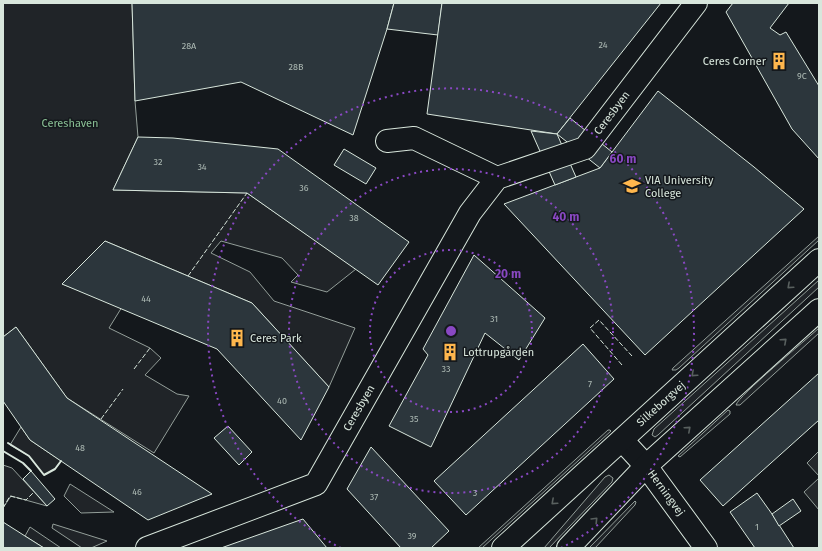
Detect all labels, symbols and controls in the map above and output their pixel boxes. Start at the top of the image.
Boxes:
house number: 24 [598,40,608,50]
house number: 28A [182,41,197,51]
building icon: Ceres Corner [769,51,789,71]
place label: Ceres Corner [703,55,767,68]
house number: 28B [289,62,304,72]
house number: 9C [797,71,807,81]
street label: Ceresbyen [591,89,633,137]
park label: Cereshaven [41,117,99,130]
text: 60 m [610,152,636,166]
house number: 32 [154,157,162,167]
house number: 34 [197,162,207,172]
place label: VIA University College [645,174,714,200]
school or university icon: VIA University College [622,176,642,196]
house number: 36 [299,183,309,193]
text: 40 m [553,210,579,224]
house number: 38 [349,213,359,223]
text: 20 m [495,267,521,281]
one-way arrow [787,282,795,289]
house number: 44 [141,294,151,304]
house number: 31 [490,314,498,324]
centre of rings [444,324,458,338]
building icon: Ceres Park [227,328,247,348]
place label: Ceres Park [250,332,302,345]
one-way arrow [779,339,787,346]
building icon: Lottrupgården [440,342,460,362]
place label: Lottrupgården [463,346,534,359]
house number: 33 [442,364,450,374]
one-way arrow [691,369,699,377]
house number: 7 [588,379,592,389]
street label: Silkeborgvej [634,379,688,429]
street label: Ceresbyen [341,383,377,433]
house number: 40 [277,396,287,406]
house number: 35 [409,414,419,424]
one-way arrow [683,426,690,433]
house number: 48 [75,443,85,453]
street label: Herningvej [645,467,687,519]
house number: 46 [132,487,142,497]
house number: 3 [473,488,477,498]
house number: 37 [370,492,378,502]
one-way arrow [551,497,559,504]
one-way arrow [590,517,598,525]
house number: 1 [755,522,759,532]
house number: 39 [407,531,417,541]

